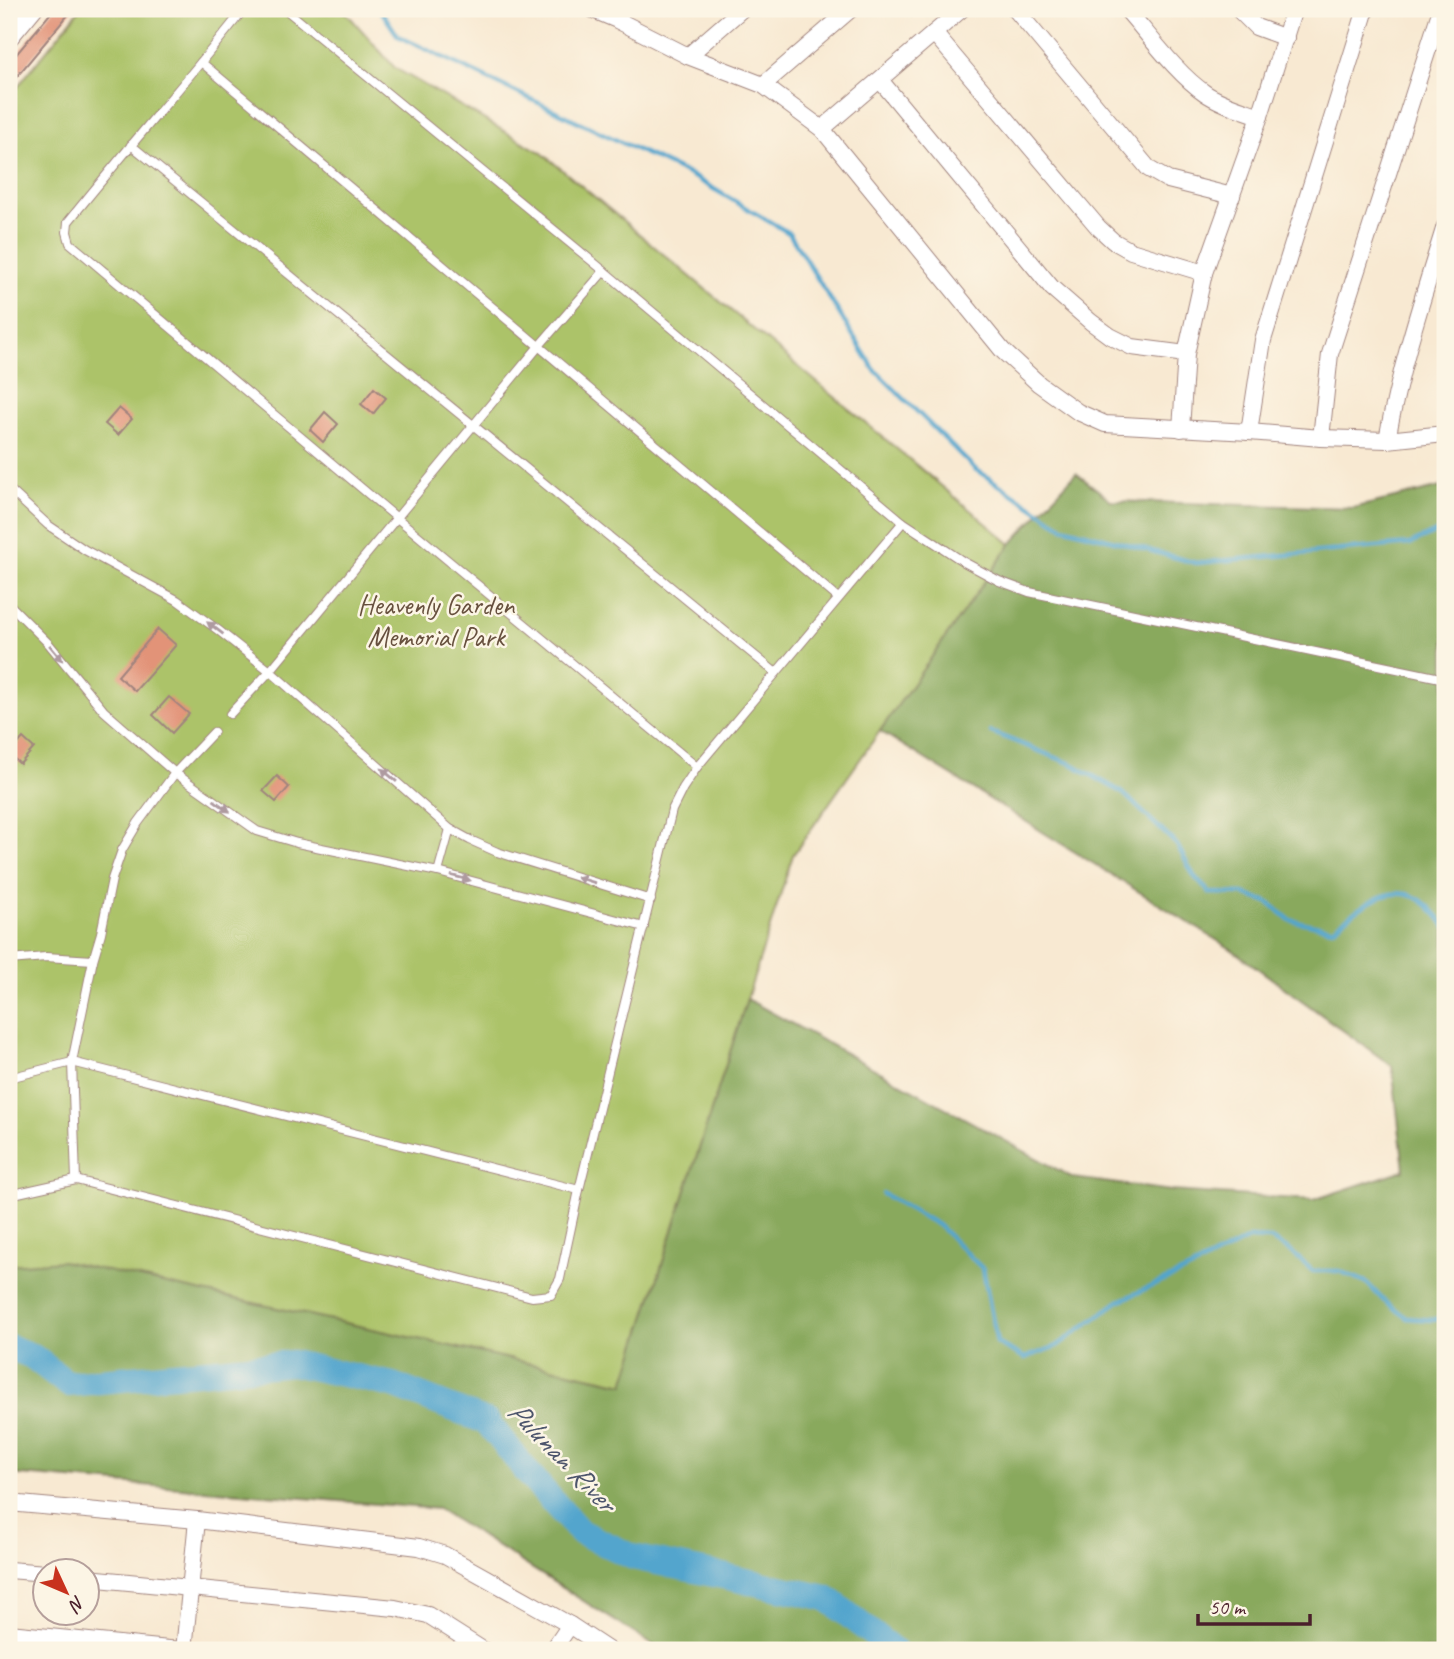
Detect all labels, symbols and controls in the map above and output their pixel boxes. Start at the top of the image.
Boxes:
park label: Heavenly Garden Memorial Park [358,587,516,654]
one-way arrow [206,621,224,635]
one-way arrow [48,644,64,662]
one-way arrow [380,768,397,783]
one-way arrow [213,799,231,813]
one-way arrow [451,874,472,884]
one-way arrow [575,874,596,885]
water label: Pulunan River [500,1393,627,1522]
north arrow [32,1558,102,1628]
scale bar [1198,1582,1310,1626]
text: N [63,1591,90,1618]
text: 50 m [1209,1594,1247,1620]

